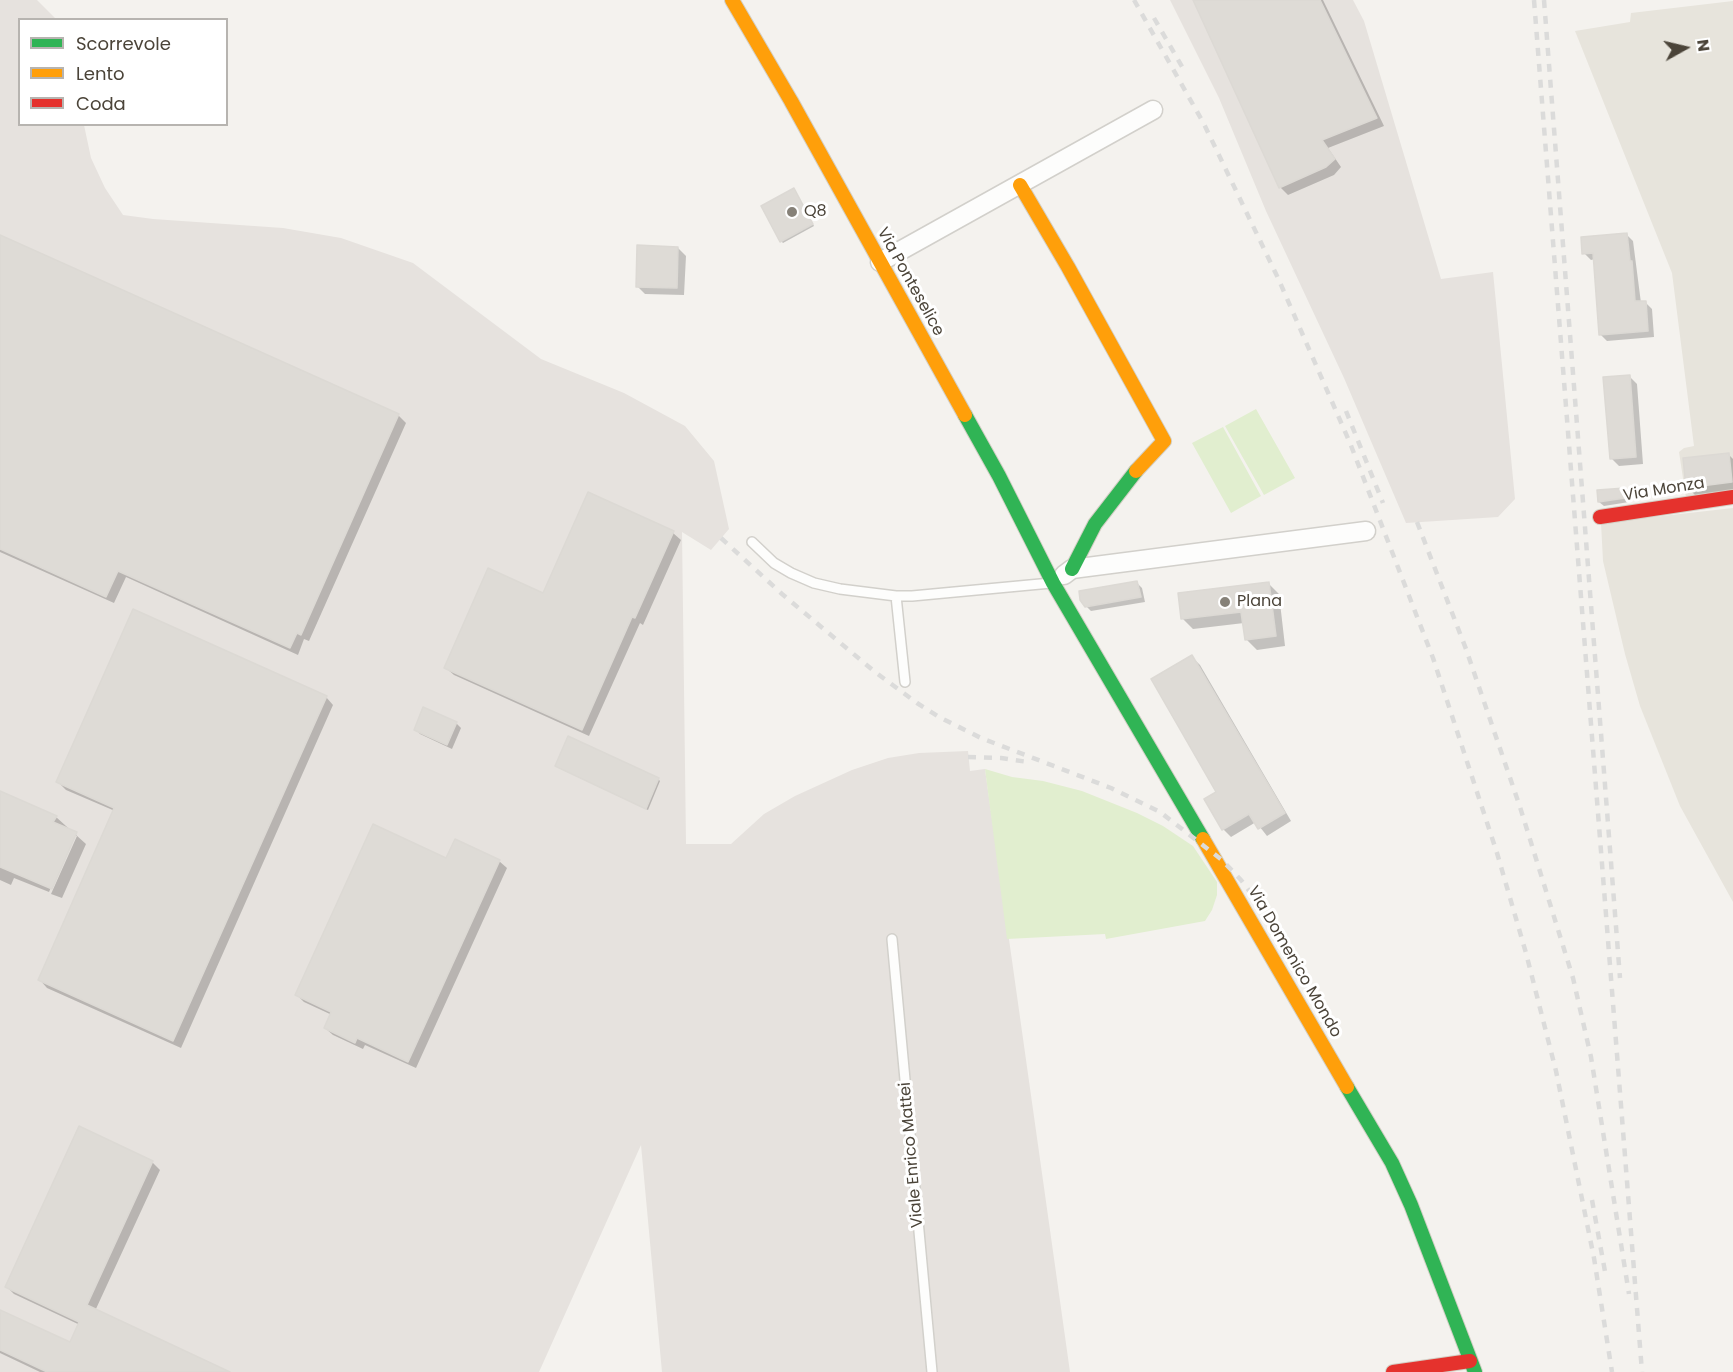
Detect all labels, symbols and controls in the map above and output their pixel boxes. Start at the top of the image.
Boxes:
legend [18,18,228,126]
north arrow [1655,18,1715,78]
text: Scorrevole [76,31,171,56]
text: N [1691,38,1716,53]
text: Lento [76,61,125,86]
text: Coda [76,91,126,116]
place label: Q8 [804,202,827,222]
marker: Q8 [785,205,799,219]
street label: Via Ponteselice [872,224,948,340]
street label: Via Monza [1622,474,1706,506]
place label: Plana [1237,592,1282,612]
marker: Plana [1218,595,1232,609]
street label: Via Domenico Mondo [1243,883,1345,1041]
street label: Viale Enrico Mattei [896,1081,928,1229]

